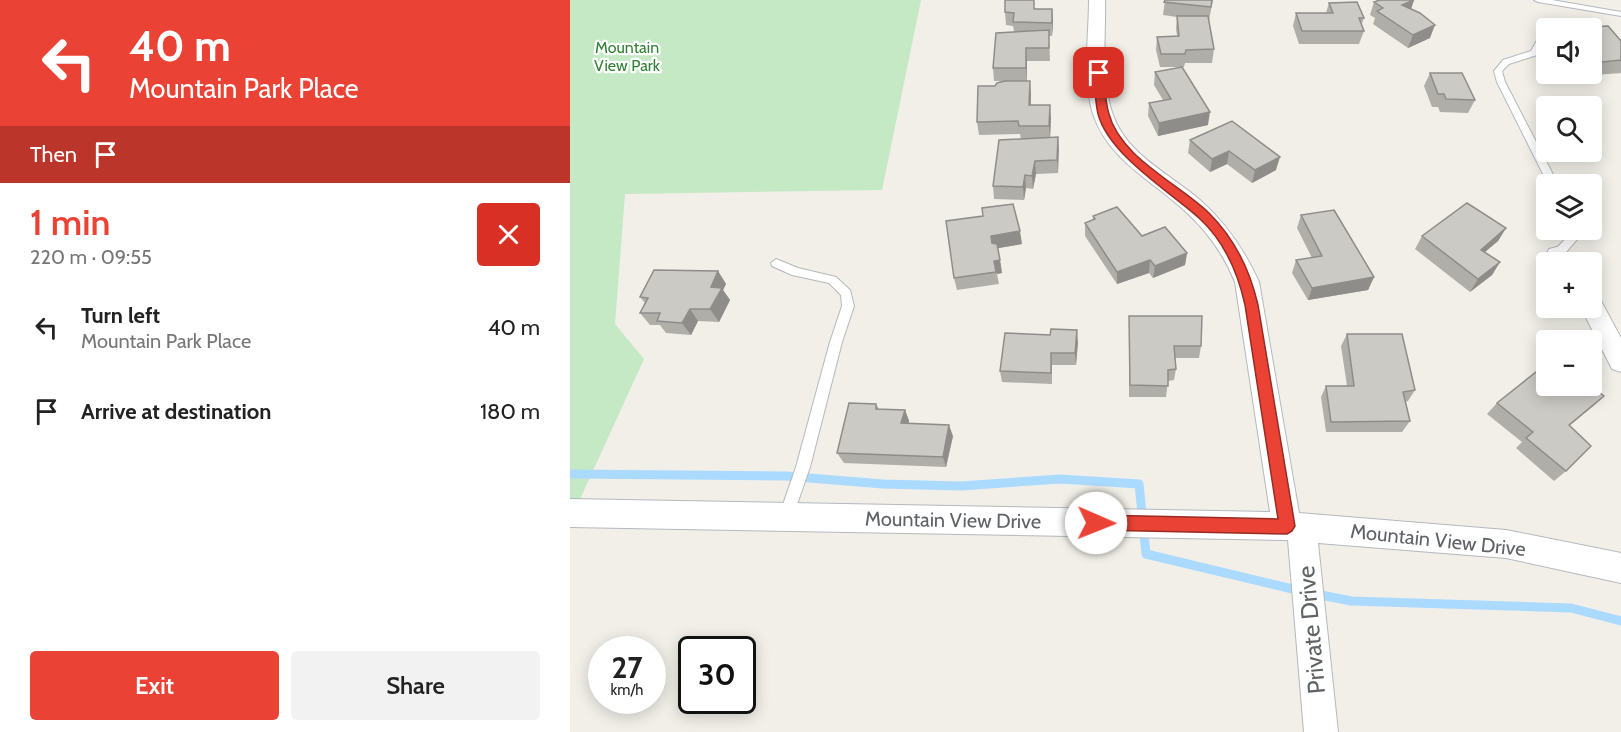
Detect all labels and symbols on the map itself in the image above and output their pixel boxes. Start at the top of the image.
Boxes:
park label: Mountain View Park [594,38,661,75]
pin [1073,47,1124,98]
position arrow [1064,491,1128,555]
street label: Mountain View Drive [865,506,1041,534]
street label: Mountain View Drive [1349,519,1527,561]
street label: Private Drive [1291,565,1331,695]
speed limit sign: 30 [678,636,756,714]

